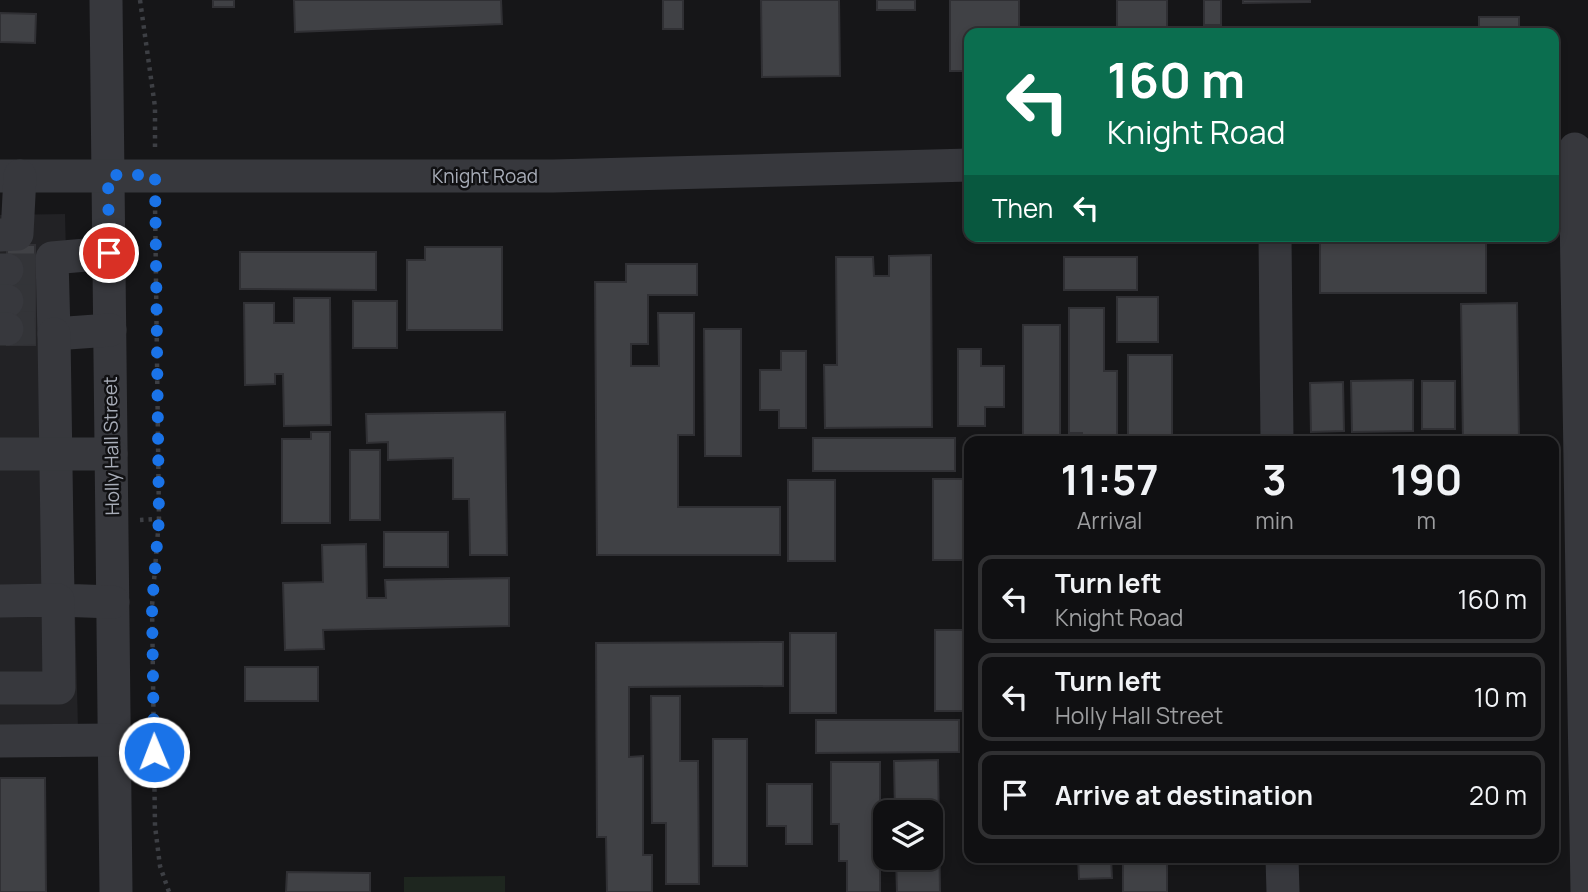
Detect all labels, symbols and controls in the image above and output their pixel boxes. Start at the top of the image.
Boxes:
text: 160 m [1107,46,1245,113]
icon: left [992,56,1083,147]
text: Knight Road [1107,110,1285,154]
street label: Knight Road [432,163,538,189]
icon: left [1067,189,1105,227]
text: Then [992,190,1053,226]
pin [79,223,139,283]
icon: arrive [90,234,128,272]
street label: Holly Hall Street [97,376,125,516]
text: 11:57 [1061,450,1159,508]
text: 3 [1262,450,1287,508]
text: 190 [1390,450,1462,508]
text: Arrival [1077,504,1142,536]
text: min [1255,504,1294,536]
text: m [1417,504,1436,536]
text: Turn left [1055,565,1162,601]
icon: left [996,580,1034,618]
text: 160 m [1458,581,1527,617]
text: Knight Road [1055,601,1183,633]
text: Turn left [1055,663,1162,699]
icon: left [996,678,1034,716]
text: 10 m [1474,679,1527,715]
text: Holly Hall Street [1055,699,1223,731]
position arrow [117,715,191,789]
icon: arrive [996,776,1034,814]
text: Arrive at destination [1055,777,1313,813]
text: 20 m [1469,777,1527,813]
map controls [873,800,943,870]
button: layers [873,800,943,870]

